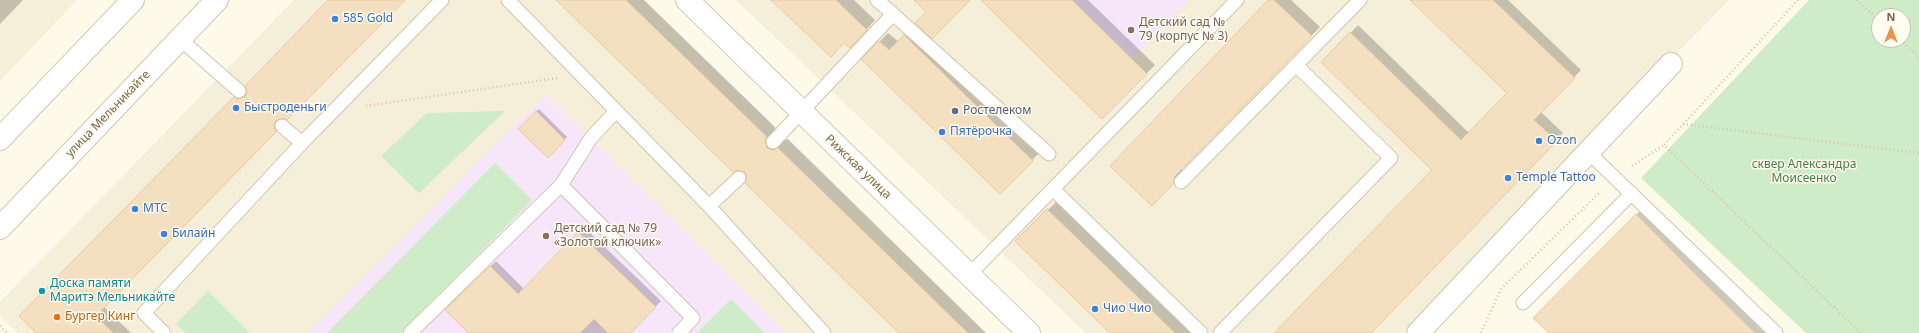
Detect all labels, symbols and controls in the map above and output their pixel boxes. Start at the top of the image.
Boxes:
north arrow [1871,8,1911,48]
text: N [1887,9,1895,24]
place label: 585 Gold [343,12,393,26]
marker: 585 Gold [330,14,340,24]
place label: Детский сад № 79 (корпус № 3) [1139,16,1228,44]
marker: Детский сад № 79 (корпус № 3) [1126,25,1136,35]
street label: улица Мельникайте [63,68,153,160]
place label: Быстроденьги [244,101,327,115]
marker: Быстроденьги [231,103,241,113]
place label: Ростелеком [963,104,1031,118]
marker: Ростелеком [950,106,960,116]
place label: Пятёрочка [950,125,1012,139]
marker: Пятёрочка [937,127,947,137]
street label: Рижская улица [822,132,894,202]
place label: Ozon [1547,134,1577,148]
marker: Ozon [1534,136,1544,146]
park label: сквер Александра Моисеенко [1752,158,1856,186]
place label: Temple Tattoo [1516,171,1596,185]
marker: Temple Tattoo [1503,173,1513,183]
place label: МТС [143,202,168,216]
marker: МТС [130,204,140,214]
place label: Детский сад № 79 «Золотой ключик» [554,222,661,250]
place label: Билайн [172,227,215,241]
marker: Билайн [159,229,169,239]
marker: Детский сад № 79 «Золотой ключик» [541,231,551,241]
place label: Доска памяти Маритэ Мельникайте [50,277,175,305]
marker: Доска памяти Маритэ Мельникайте [37,286,47,296]
place label: Чио Чио [1103,302,1151,316]
marker: Чио Чио [1090,304,1100,314]
place label: Бургер Кинг [65,310,135,324]
marker: Бургер Кинг [52,312,62,322]

